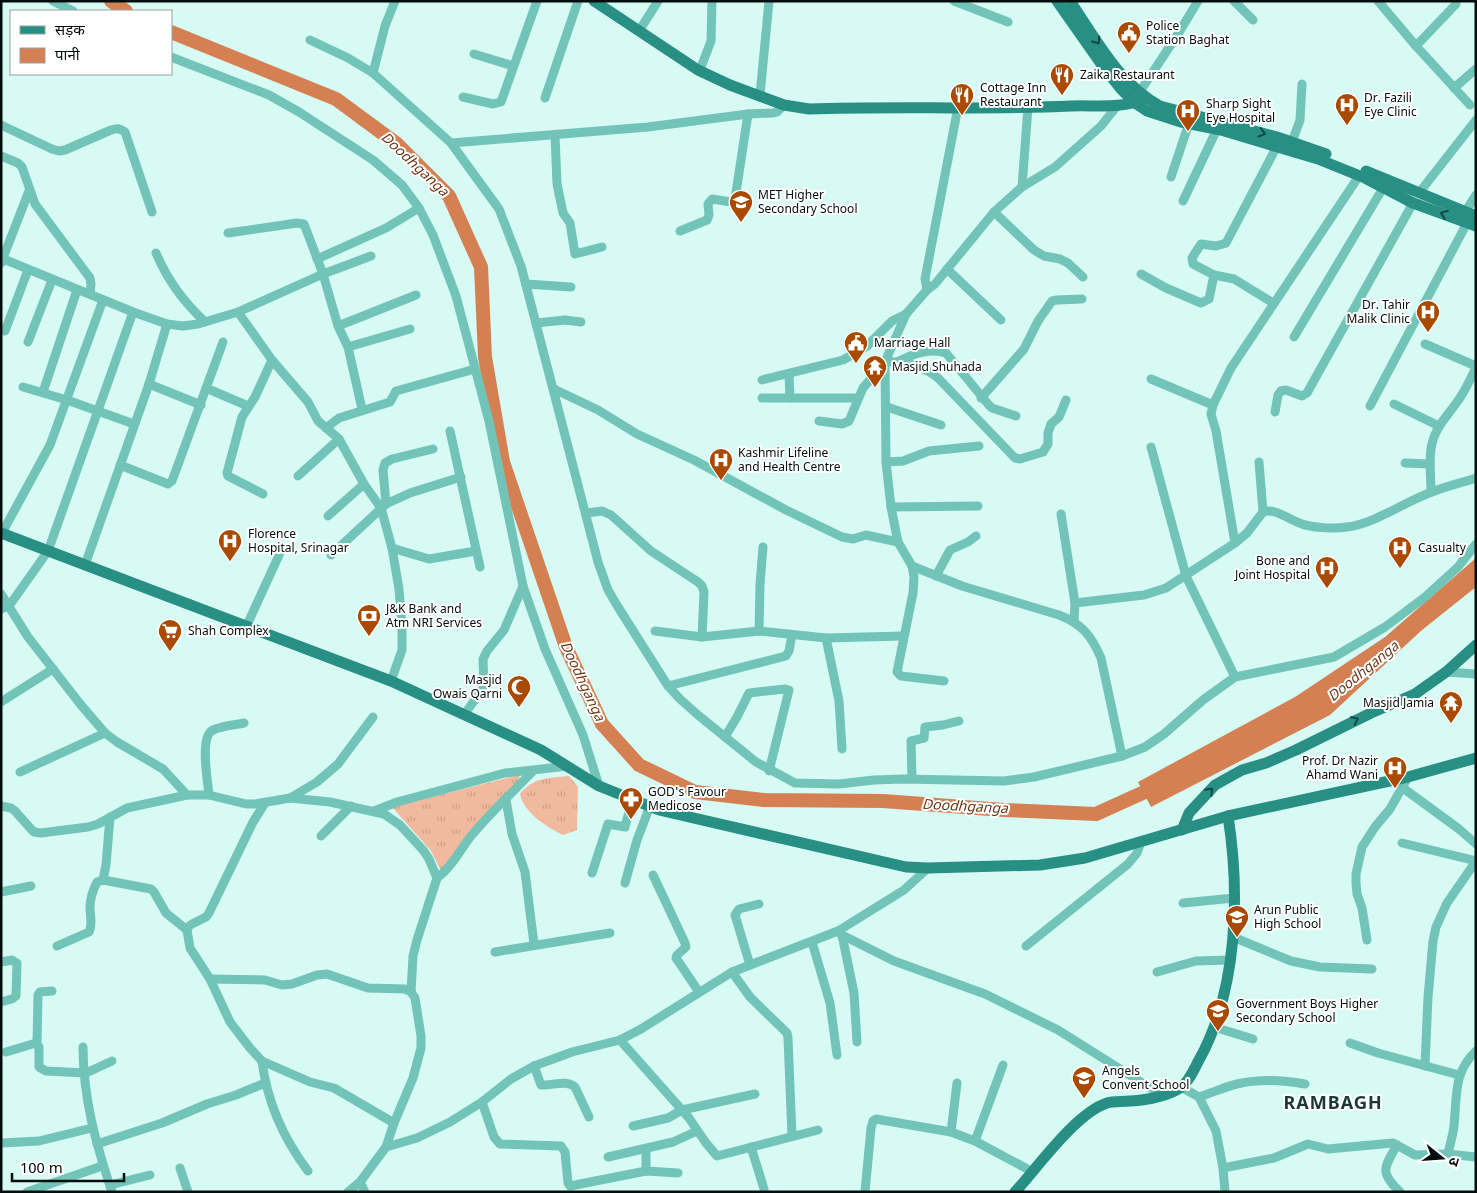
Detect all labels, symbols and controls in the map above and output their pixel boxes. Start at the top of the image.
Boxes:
legend [10,10,172,75]
place label: Police Station Baghat [1146,19,1230,49]
public building icon: Police Station Baghat [1116,20,1142,54]
text: सड़क [55,22,85,41]
one-way arrow [1092,35,1100,44]
text: पानी [55,47,81,66]
restaurant icon: Zaika Restaurant [1049,62,1075,96]
place label: Zaika Restaurant [1080,68,1175,84]
place label: Cottage Inn Restaurant [980,81,1046,111]
restaurant icon: Cottage Inn Restaurant [949,82,975,116]
place label: Dr. Fazili Eye Clinic [1364,91,1417,121]
hospital icon: Dr. Fazili Eye Clinic [1334,92,1360,126]
place label: Sharp Sight Eye Hospital [1206,97,1275,127]
hospital icon: Sharp Sight Eye Hospital [1175,98,1201,132]
one-way arrow [1258,127,1267,138]
water label: Doodhganga [376,129,453,202]
place label: MET Higher Secondary School [758,188,857,218]
school or university icon: MET Higher Secondary School [728,189,754,223]
one-way arrow [1441,210,1449,220]
place label: Dr. Tahir Malik Clinic [1347,298,1410,328]
hospital icon: Dr. Tahir Malik Clinic [1415,299,1441,333]
public building icon: Marriage Hall [843,330,869,364]
place label: Marriage Hall [874,336,950,352]
temple icon: Masjid Shuhada [862,354,888,388]
place label: Masjid Shuhada [892,360,982,376]
place label: Kashmir Lifeline and Health Centre [738,446,841,476]
hospital icon: Kashmir Lifeline and Health Centre [708,447,734,481]
place label: Florence Hospital, Srinagar [248,527,349,557]
hospital icon: Florence Hospital, Srinagar [217,528,243,562]
hospital icon: Casualty [1387,535,1413,569]
place label: Casualty [1418,541,1467,557]
place label: Bone and Joint Hospital [1234,554,1310,584]
hospital icon: Bone and Joint Hospital [1314,555,1340,589]
place label: J&K Bank and Atm NRI Services [385,602,482,632]
bank icon: J&K Bank and Atm NRI Services [356,603,382,637]
supermarket icon: Shah Complex [157,618,183,652]
place label: Shah Complex [188,624,269,640]
water label: Doodhganga [1325,637,1404,707]
water label: Doodhganga [555,639,609,726]
place label: Masjid Owais Qarni [433,673,502,703]
mosque icon: Masjid Owais Qarni [506,674,532,708]
temple icon: Masjid Jamia [1438,690,1464,724]
place label: Masjid Jamia [1363,696,1434,712]
one-way arrow [1350,716,1359,726]
place label: Prof. Dr Nazir Ahamd Wani [1302,754,1378,784]
hospital icon: Prof. Dr Nazir Ahamd Wani [1382,755,1408,789]
place label: GOD's Favour Medicose [648,785,726,815]
pharmacy icon: GOD's Favour Medicose [618,786,644,820]
one-way arrow [1204,787,1213,796]
water label: Doodhganga [921,796,1009,819]
place label: Arun Public High School [1254,903,1321,933]
school or university icon: Arun Public High School [1224,904,1250,938]
place label: Government Boys Higher Secondary School [1236,997,1378,1027]
school or university icon: Government Boys Higher Secondary School [1205,998,1231,1032]
place label: Angels Convent School [1102,1064,1189,1094]
school or university icon: Angels Convent School [1071,1065,1097,1099]
district label: RAMBAGH [1283,1093,1383,1116]
north arrow [1417,1133,1467,1183]
scale bar [12,1150,125,1182]
text: उ [1442,1155,1463,1169]
text: 100 m [20,1160,63,1179]

